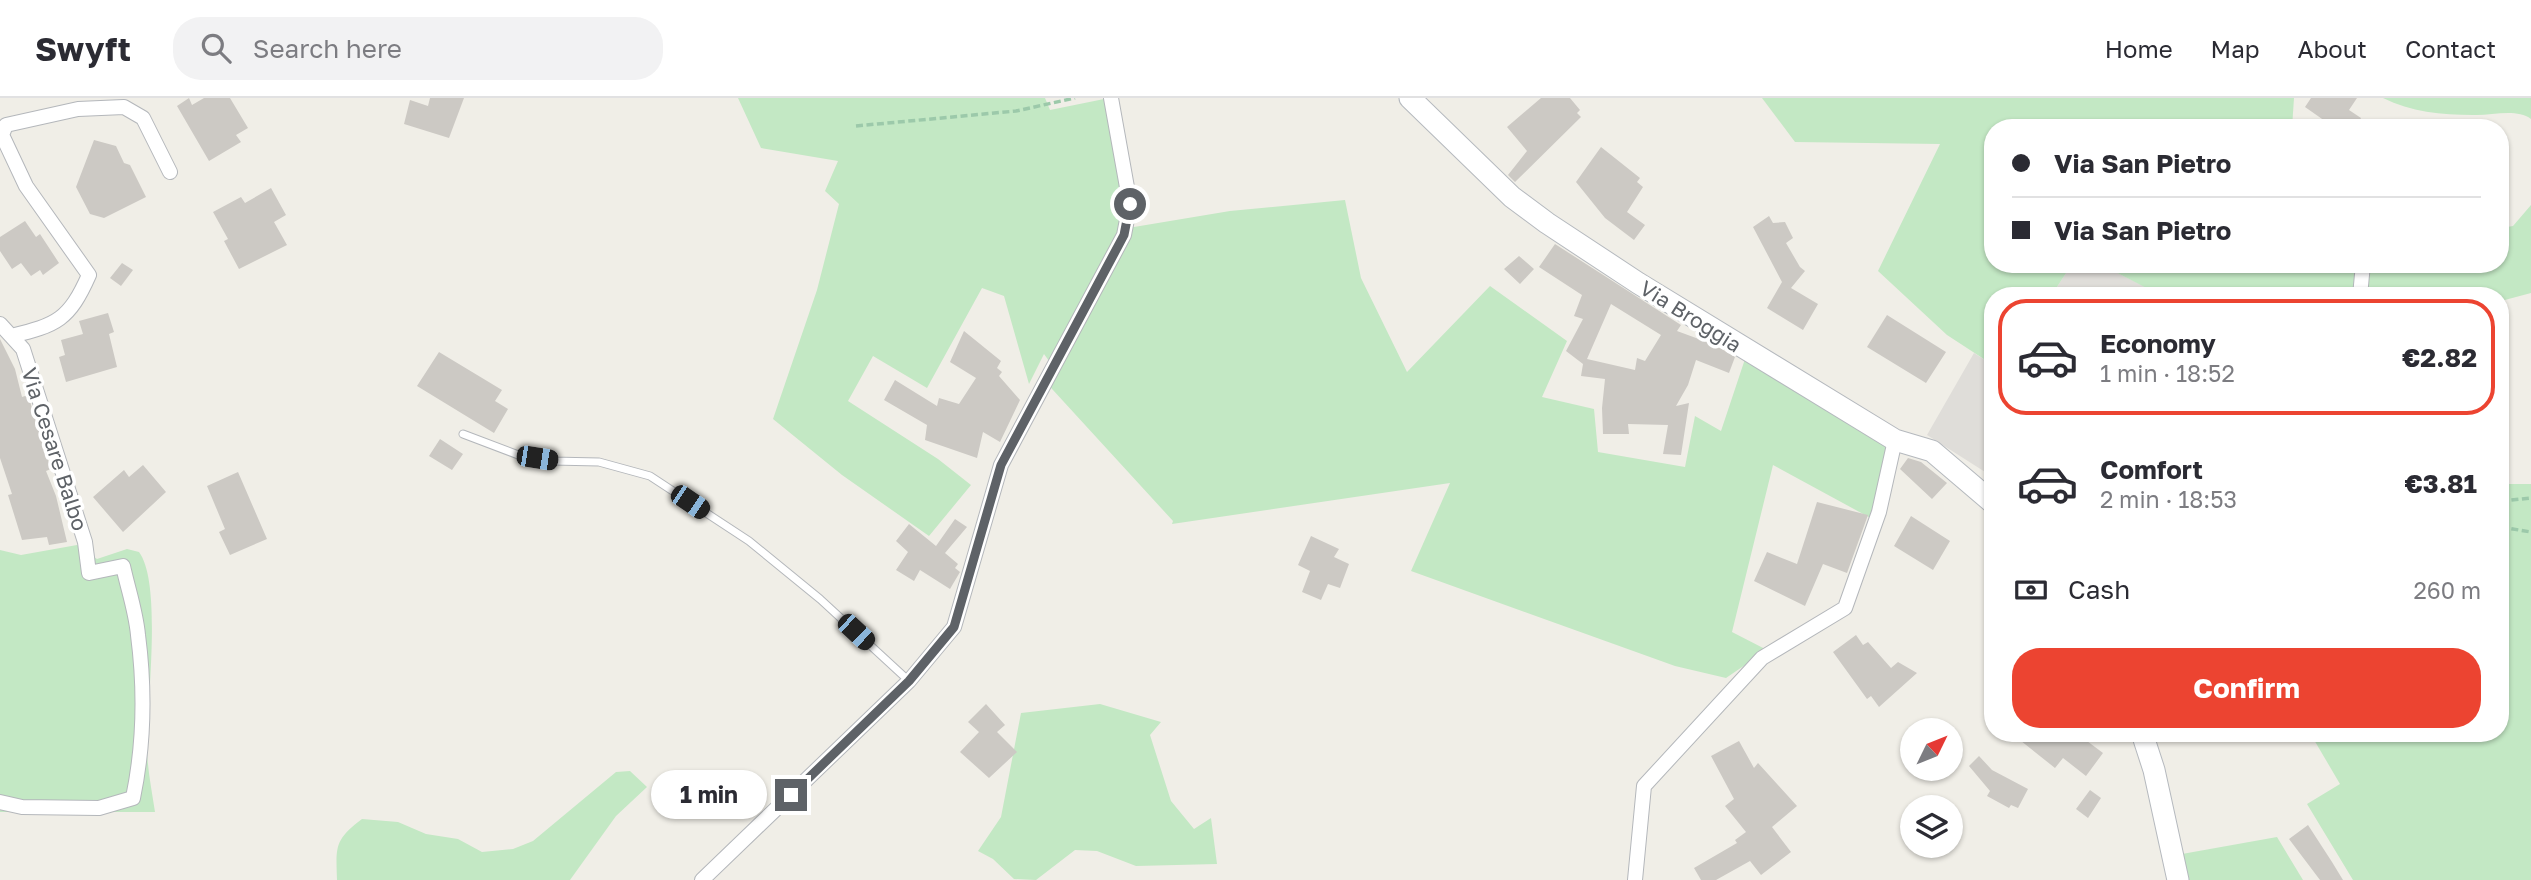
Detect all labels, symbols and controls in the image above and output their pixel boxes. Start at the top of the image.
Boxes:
search box [173,17,663,80]
text: Swyft [35,29,131,68]
icon: search [197,29,235,67]
text: Search here [253,33,402,64]
text: Home [2105,34,2173,63]
text: Map [2211,34,2260,63]
text: About [2298,34,2367,63]
text: Contact [2405,34,2496,63]
text: Via San Pietro [2054,148,2231,179]
route start [1114,188,1146,220]
text: Via San Pietro [2054,215,2231,246]
street label: Via Broggia [1635,275,1747,357]
icon: car [2016,326,2079,389]
text: Economy [2100,328,2216,359]
text: €2.82 [2402,342,2477,373]
text: 1 min · 18:52 [2100,359,2235,387]
street label: Via Cesare Balbo [16,364,94,534]
car [515,444,560,472]
icon: car [2016,452,2079,515]
text: Comfort [2100,454,2203,485]
text: €3.81 [2404,468,2477,499]
car [667,482,714,522]
text: 2 min · 18:53 [2100,485,2237,513]
icon: cash [2012,571,2050,609]
text: Cash [2068,574,2130,605]
text: 260 m [2413,576,2481,604]
car [834,610,879,654]
button: Confirm [2012,648,2481,728]
north arrow [1900,718,1964,780]
map controls [1900,718,1963,858]
callout: 1 min [651,770,766,820]
route end [775,779,807,811]
text: 1 min [680,780,738,808]
button: layers [1900,795,1963,858]

